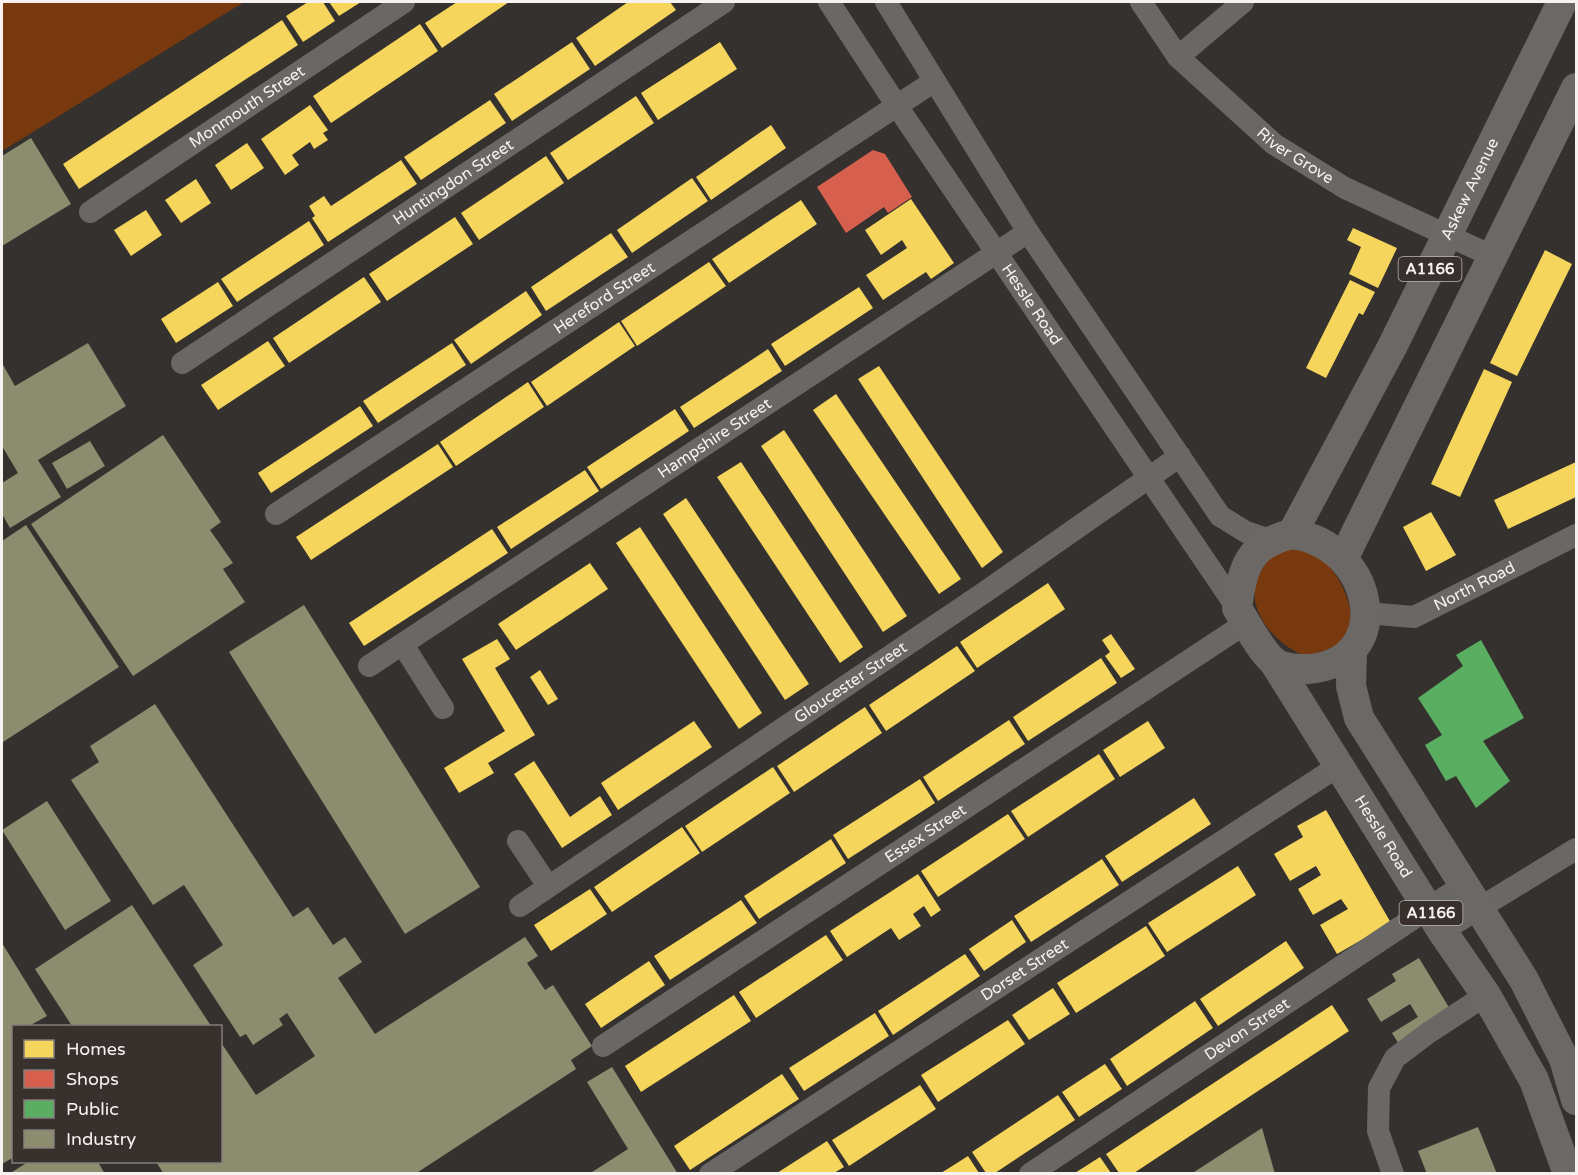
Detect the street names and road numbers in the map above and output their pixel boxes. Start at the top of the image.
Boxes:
street label: Monmouth Street [186,61,309,153]
street label: River Grove [1252,123,1337,188]
street label: Huntingdon Street [389,135,517,230]
street label: Askew Avenue [1436,135,1503,244]
road number: A1166 [1398,257,1462,281]
street label: Hereford Street [550,258,659,339]
street label: Hessle Road [997,260,1066,349]
street label: Hampshire Street [654,394,775,483]
street label: North Road [1430,557,1519,615]
street label: Gloucester Street [790,638,911,728]
street label: Hessle Road [1350,792,1416,882]
street label: Essex Street [881,800,970,868]
road number: A1166 [1400,901,1462,925]
street label: Dorset Street [977,934,1072,1006]
street label: Devon Street [1201,994,1294,1065]

